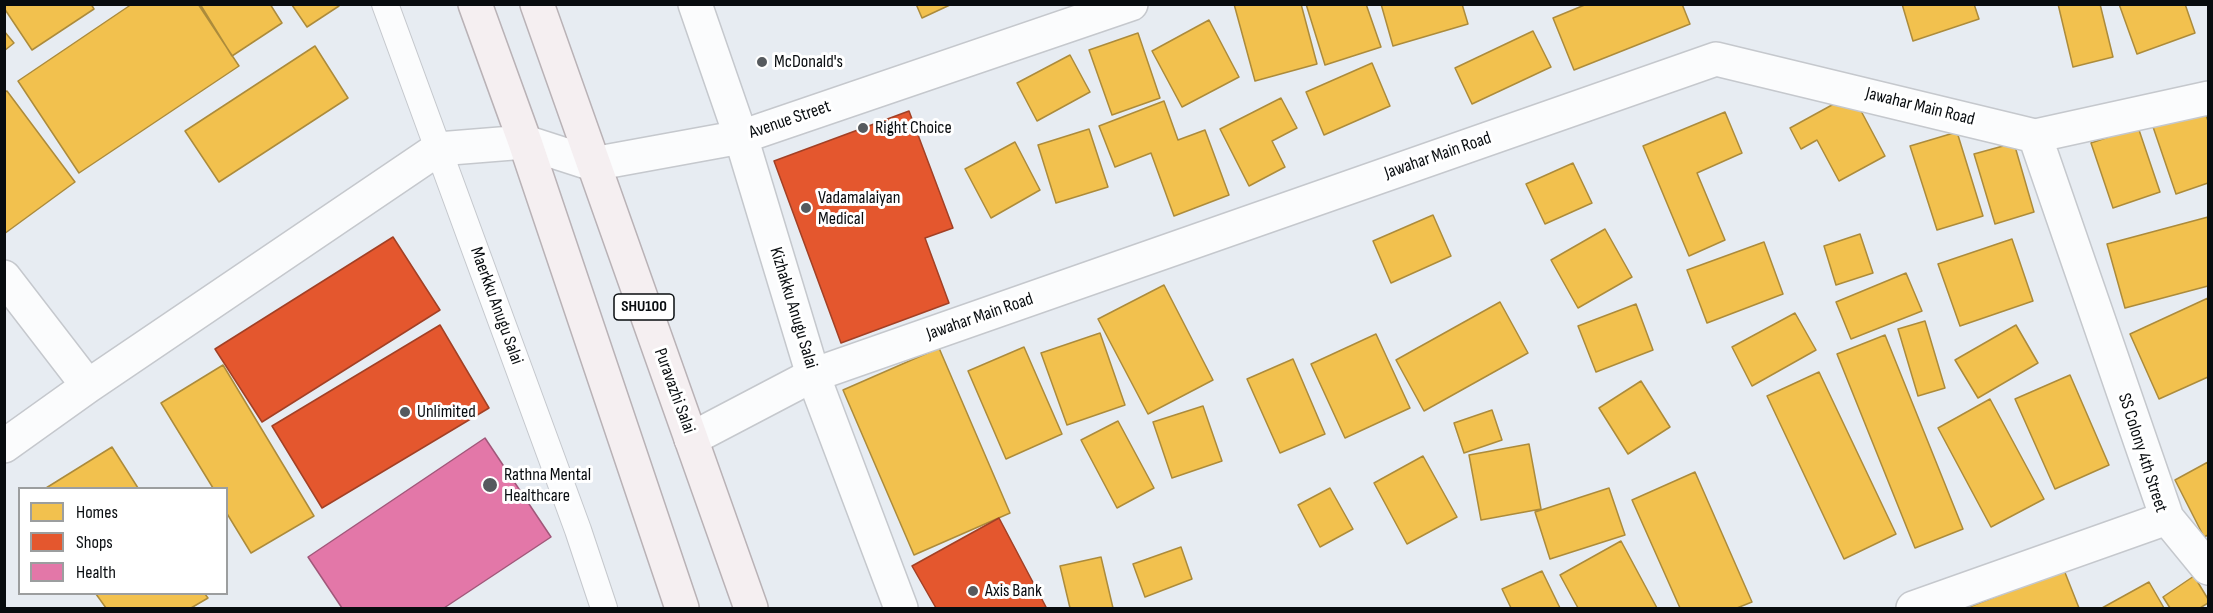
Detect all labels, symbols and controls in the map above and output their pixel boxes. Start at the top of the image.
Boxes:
place label: McDonald's [774,51,843,73]
marker: McDonald's [755,55,769,69]
street label: Jawahar Main Road [1863,83,1977,131]
street label: Avenue Street [746,96,834,144]
place label: Right Choice [875,117,952,139]
marker: Right Choice [856,121,870,135]
street label: Jawahar Main Road [1382,128,1494,184]
place label: Vadamalaiyan Medical [818,187,900,230]
marker: Vadamalaiyan Medical [799,201,813,215]
street label: Maerkku Anugu Salai [465,244,527,368]
street label: Kizhakku Anugu Salai [764,245,822,371]
street label: Jawahar Main Road [924,289,1036,345]
road number: SHU100 [614,294,674,320]
street label: Puravazhi Salai [649,345,699,437]
street label: SS Colony 4th Street [2113,391,2171,515]
place label: Unlimited [417,401,476,423]
marker: Unlimited [398,405,412,419]
place label: Rathna Mental Healthcare [504,464,591,506]
marker: Rathna Mental Healthcare [481,476,499,494]
legend [18,487,228,595]
text: Homes [76,502,118,523]
text: Shops [76,532,113,553]
text: Health [76,562,116,583]
place label: Axis Bank [985,580,1042,602]
marker: Axis Bank [966,584,980,598]

